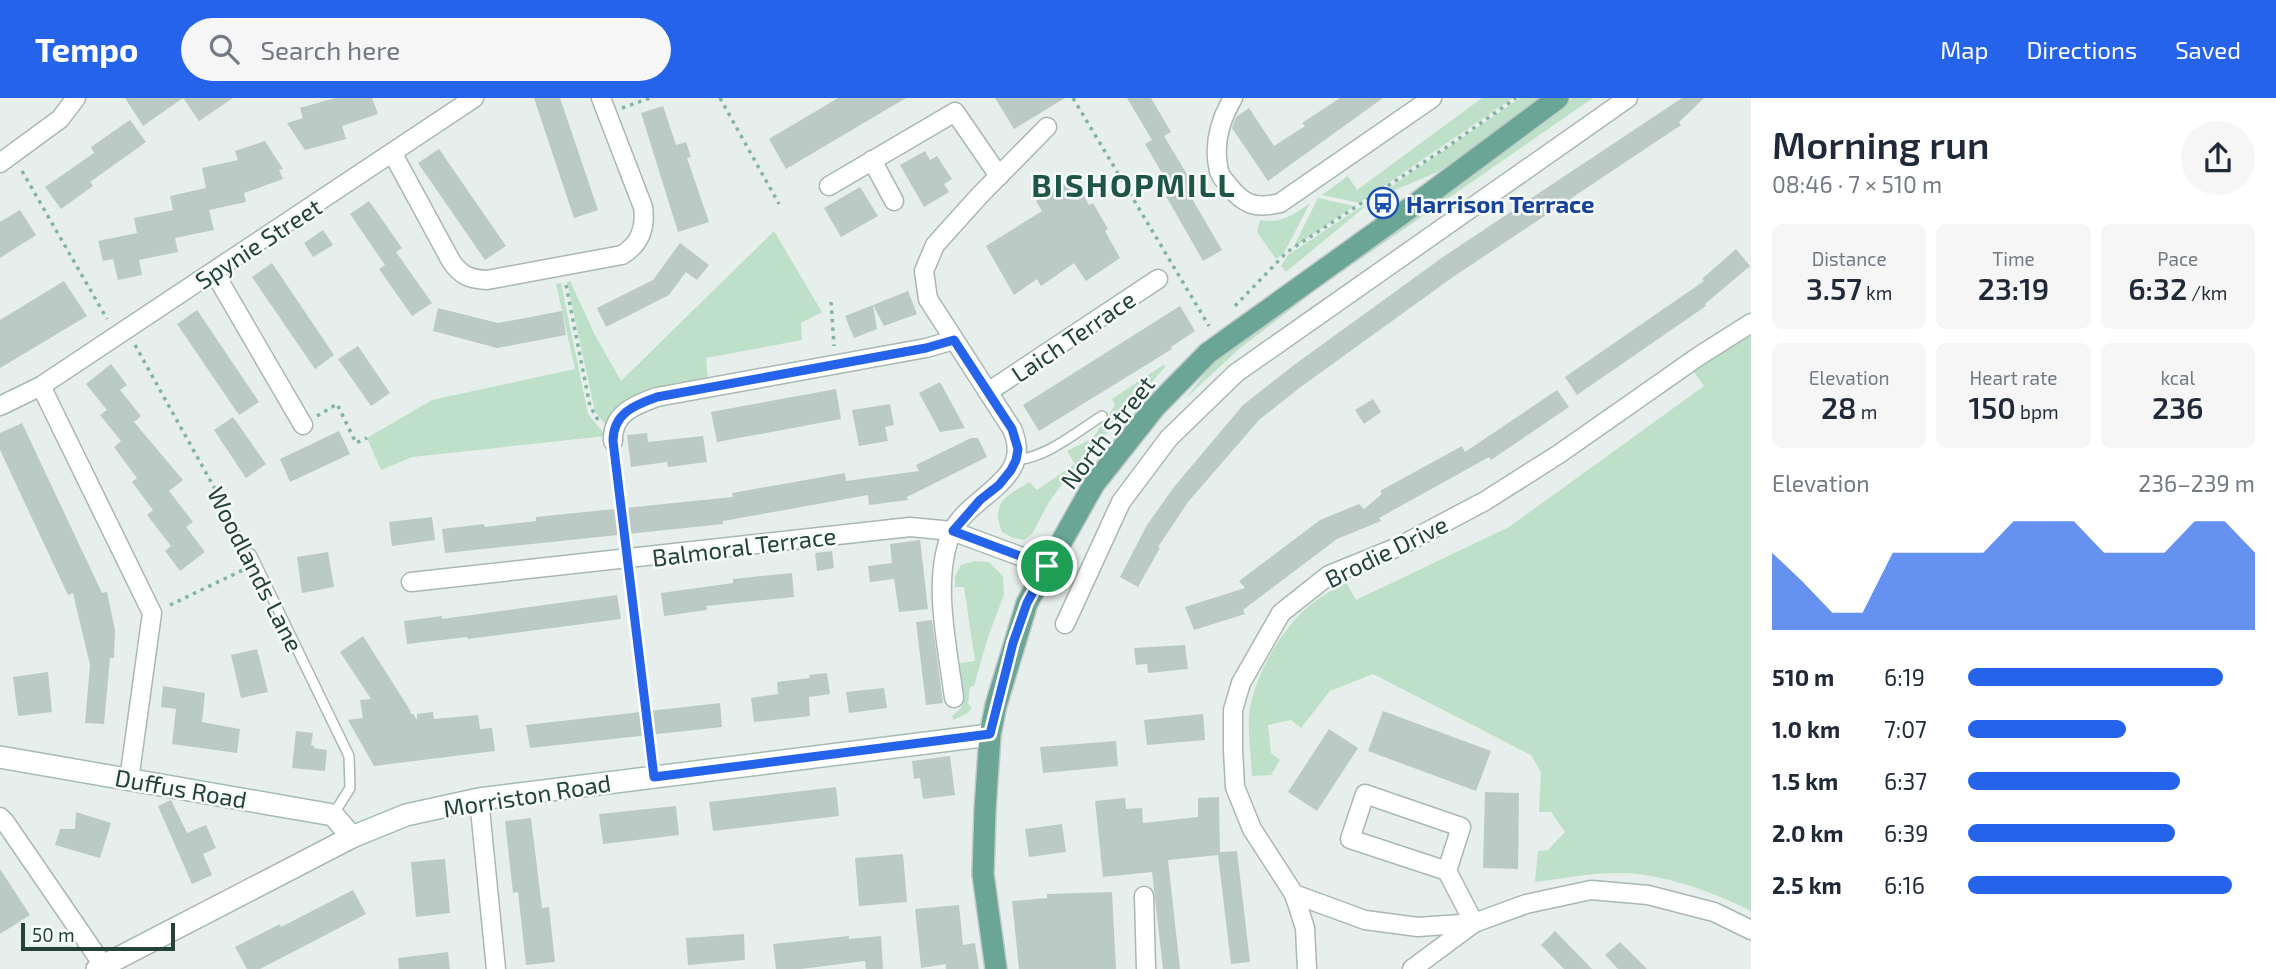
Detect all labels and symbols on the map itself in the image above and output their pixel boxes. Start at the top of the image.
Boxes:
district label: BISHOPMILL [1031,165,1237,203]
bus stop icon: Harrison Terrace [1366,186,1400,220]
place label: Harrison Terrace [1406,189,1595,218]
street label: Spynie Street [189,191,327,295]
street label: Laich Terrace [1006,284,1140,388]
street label: North Street [1054,370,1160,494]
street label: Woodlands Lane [202,482,310,656]
street label: Brodie Drive [1320,509,1452,593]
street label: Balmoral Terrace [650,520,838,572]
pin [1017,536,1077,596]
street label: Duffus Road [113,762,249,814]
street label: Morriston Road [441,767,613,823]
scale bar [21,920,175,952]

